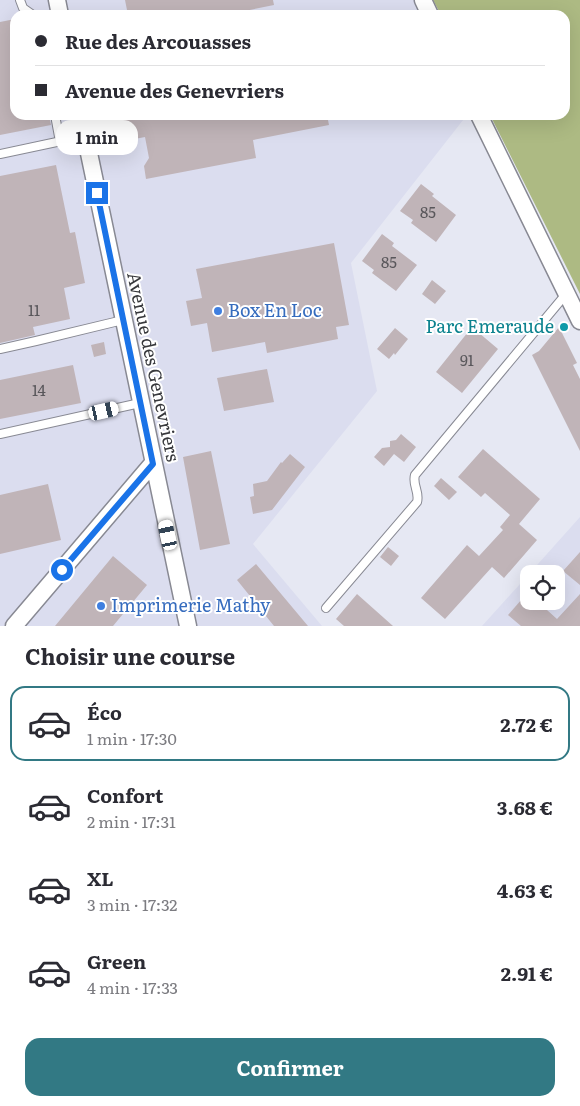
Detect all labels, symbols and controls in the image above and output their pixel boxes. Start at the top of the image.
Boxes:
text: Rue des Arcouasses [65,27,251,55]
text: Avenue des Genevriers [65,76,284,104]
callout: 1 min [56,120,138,156]
text: 1 min [76,125,118,149]
route end [86,182,108,204]
house number: 85 [420,200,436,223]
house number: 85 [381,250,397,273]
street label: Avenue des Genevriers [121,269,188,464]
place label: Box En Loc [228,296,322,323]
house number: 11 [28,298,40,321]
marker: Box En Loc [212,305,224,317]
place label: Parc Emeraude [425,312,554,339]
marker: Parc Emeraude [558,321,570,333]
house number: 91 [460,348,474,371]
house number: 14 [32,378,46,401]
car [87,400,120,422]
car [157,519,178,551]
route start [51,559,73,581]
map controls [520,565,565,610]
button: locate [520,565,565,610]
place label: Imprimerie Mathy [111,591,271,618]
marker: Imprimerie Mathy [95,600,107,612]
text: Choisir une course [25,639,235,672]
text: Éco [87,698,122,726]
icon: car [27,701,72,746]
text: 2.72 € [500,710,553,738]
text: 1 min · 17:30 [87,726,177,750]
text: Confort [87,781,163,809]
icon: car [27,784,72,829]
text: 3.68 € [497,793,553,821]
text: 2 min · 17:31 [87,809,176,833]
text: XL [87,864,114,892]
icon: car [27,867,72,912]
text: 4.63 € [497,876,553,904]
text: 3 min · 17:32 [87,892,177,916]
text: Green [87,947,146,975]
icon: car [27,950,72,995]
text: 2.91 € [501,959,553,987]
text: 4 min · 17:33 [87,975,178,999]
button: Confirmer [25,1038,555,1096]

